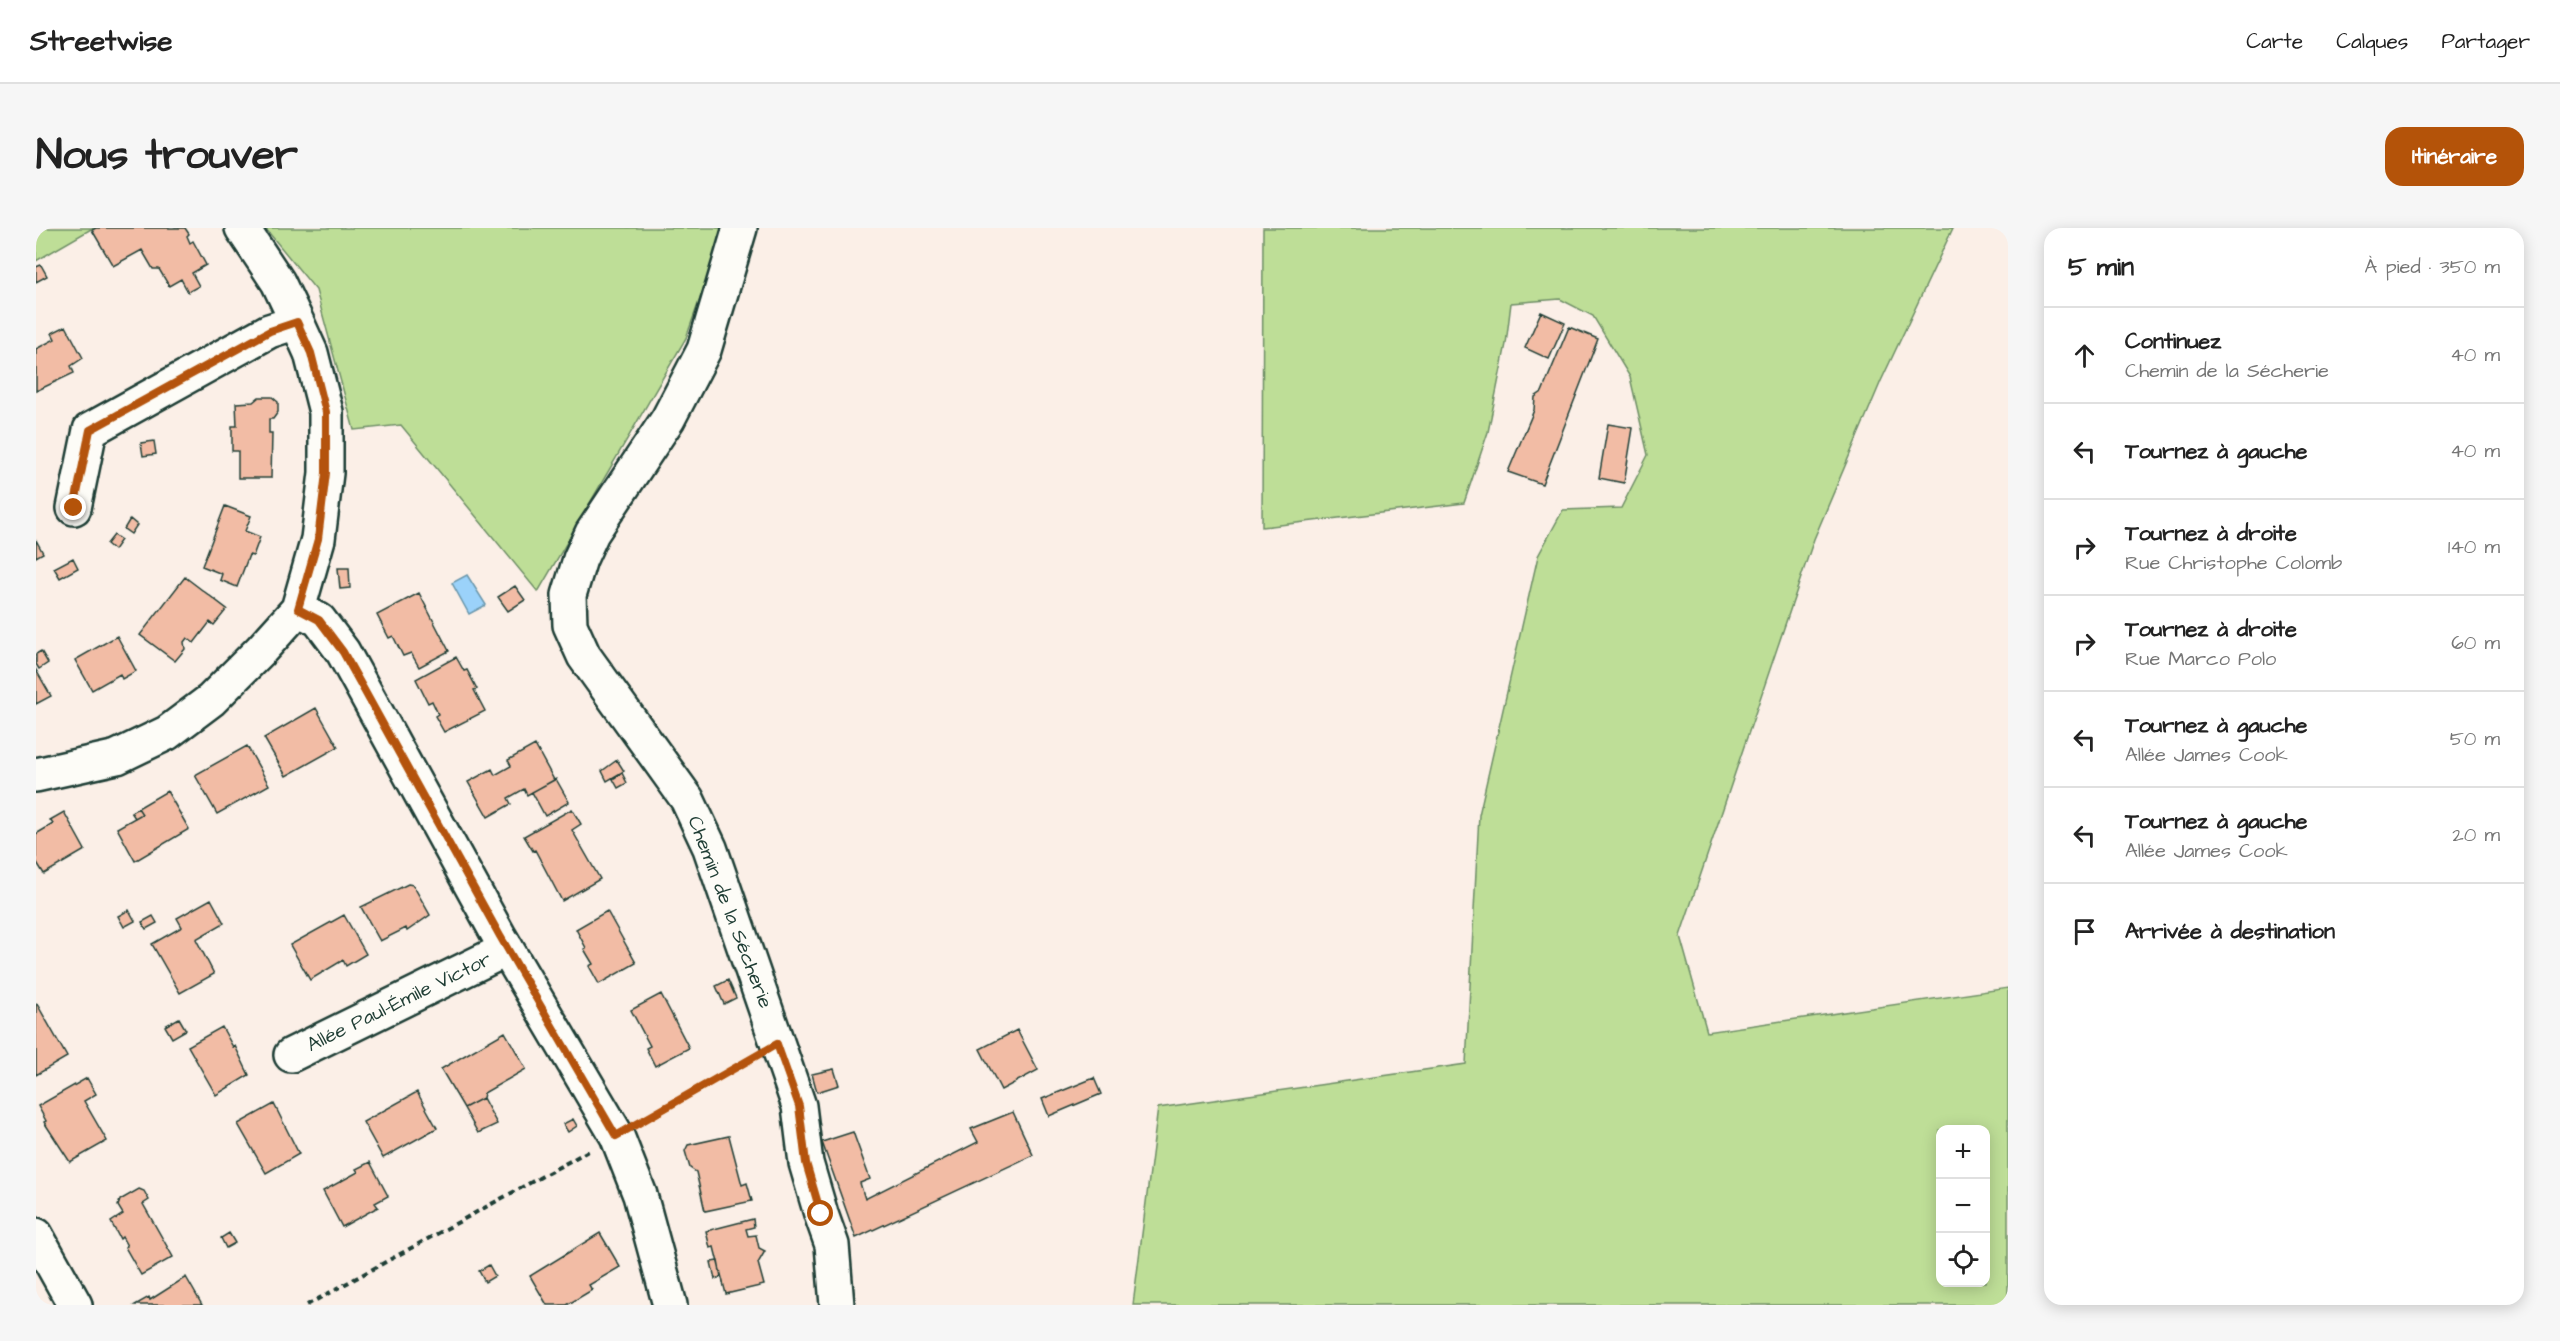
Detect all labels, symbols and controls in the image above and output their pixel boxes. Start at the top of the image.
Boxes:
text: Streetwise [30,22,172,61]
text: Carte [2246,27,2303,56]
text: Calques [2336,27,2408,56]
text: Partager [2441,27,2530,56]
text: Nous trouver [36,127,298,185]
button: Itinéraire [2385,127,2524,186]
text: 5 min [2068,249,2134,285]
text: À pied · 350 m [2365,253,2500,281]
text: Continuez [2125,326,2221,357]
icon: ahead [2068,339,2101,372]
text: 40 m [2450,341,2500,369]
text: Chemin de la Sécherie [2125,357,2329,385]
icon: left [2068,435,2101,468]
text: Tournez à gauche [2125,436,2307,467]
text: 40 m [2450,437,2500,465]
route end [60,494,86,520]
text: Tournez à droite [2125,518,2297,549]
icon: right [2068,531,2101,564]
text: 140 m [2448,533,2500,561]
text: Rue Christophe Colomb [2125,549,2342,577]
text: Tournez à droite [2125,614,2297,645]
icon: right [2068,627,2101,660]
text: 60 m [2451,629,2500,657]
text: Rue Marco Polo [2125,645,2276,673]
text: Tournez à gauche [2125,710,2307,741]
icon: left [2068,723,2101,756]
text: 50 m [2450,725,2500,753]
text: Allée James Cook [2125,741,2288,769]
text: Tournez à gauche [2125,806,2307,837]
street label: Chemin de la Sécherie [680,812,780,1012]
icon: left [2068,819,2101,852]
text: 20 m [2452,821,2500,849]
text: Allée James Cook [2125,837,2288,865]
icon: arrive [2068,915,2101,948]
text: Arrivée à destination [2125,916,2335,947]
street label: Allée Paul-Émile Victor [302,945,496,1059]
map controls [1936,1125,1990,1287]
button: + [1936,1125,1990,1179]
button: − [1936,1179,1990,1233]
route start [807,1200,833,1226]
button: locate [1936,1233,1990,1287]

